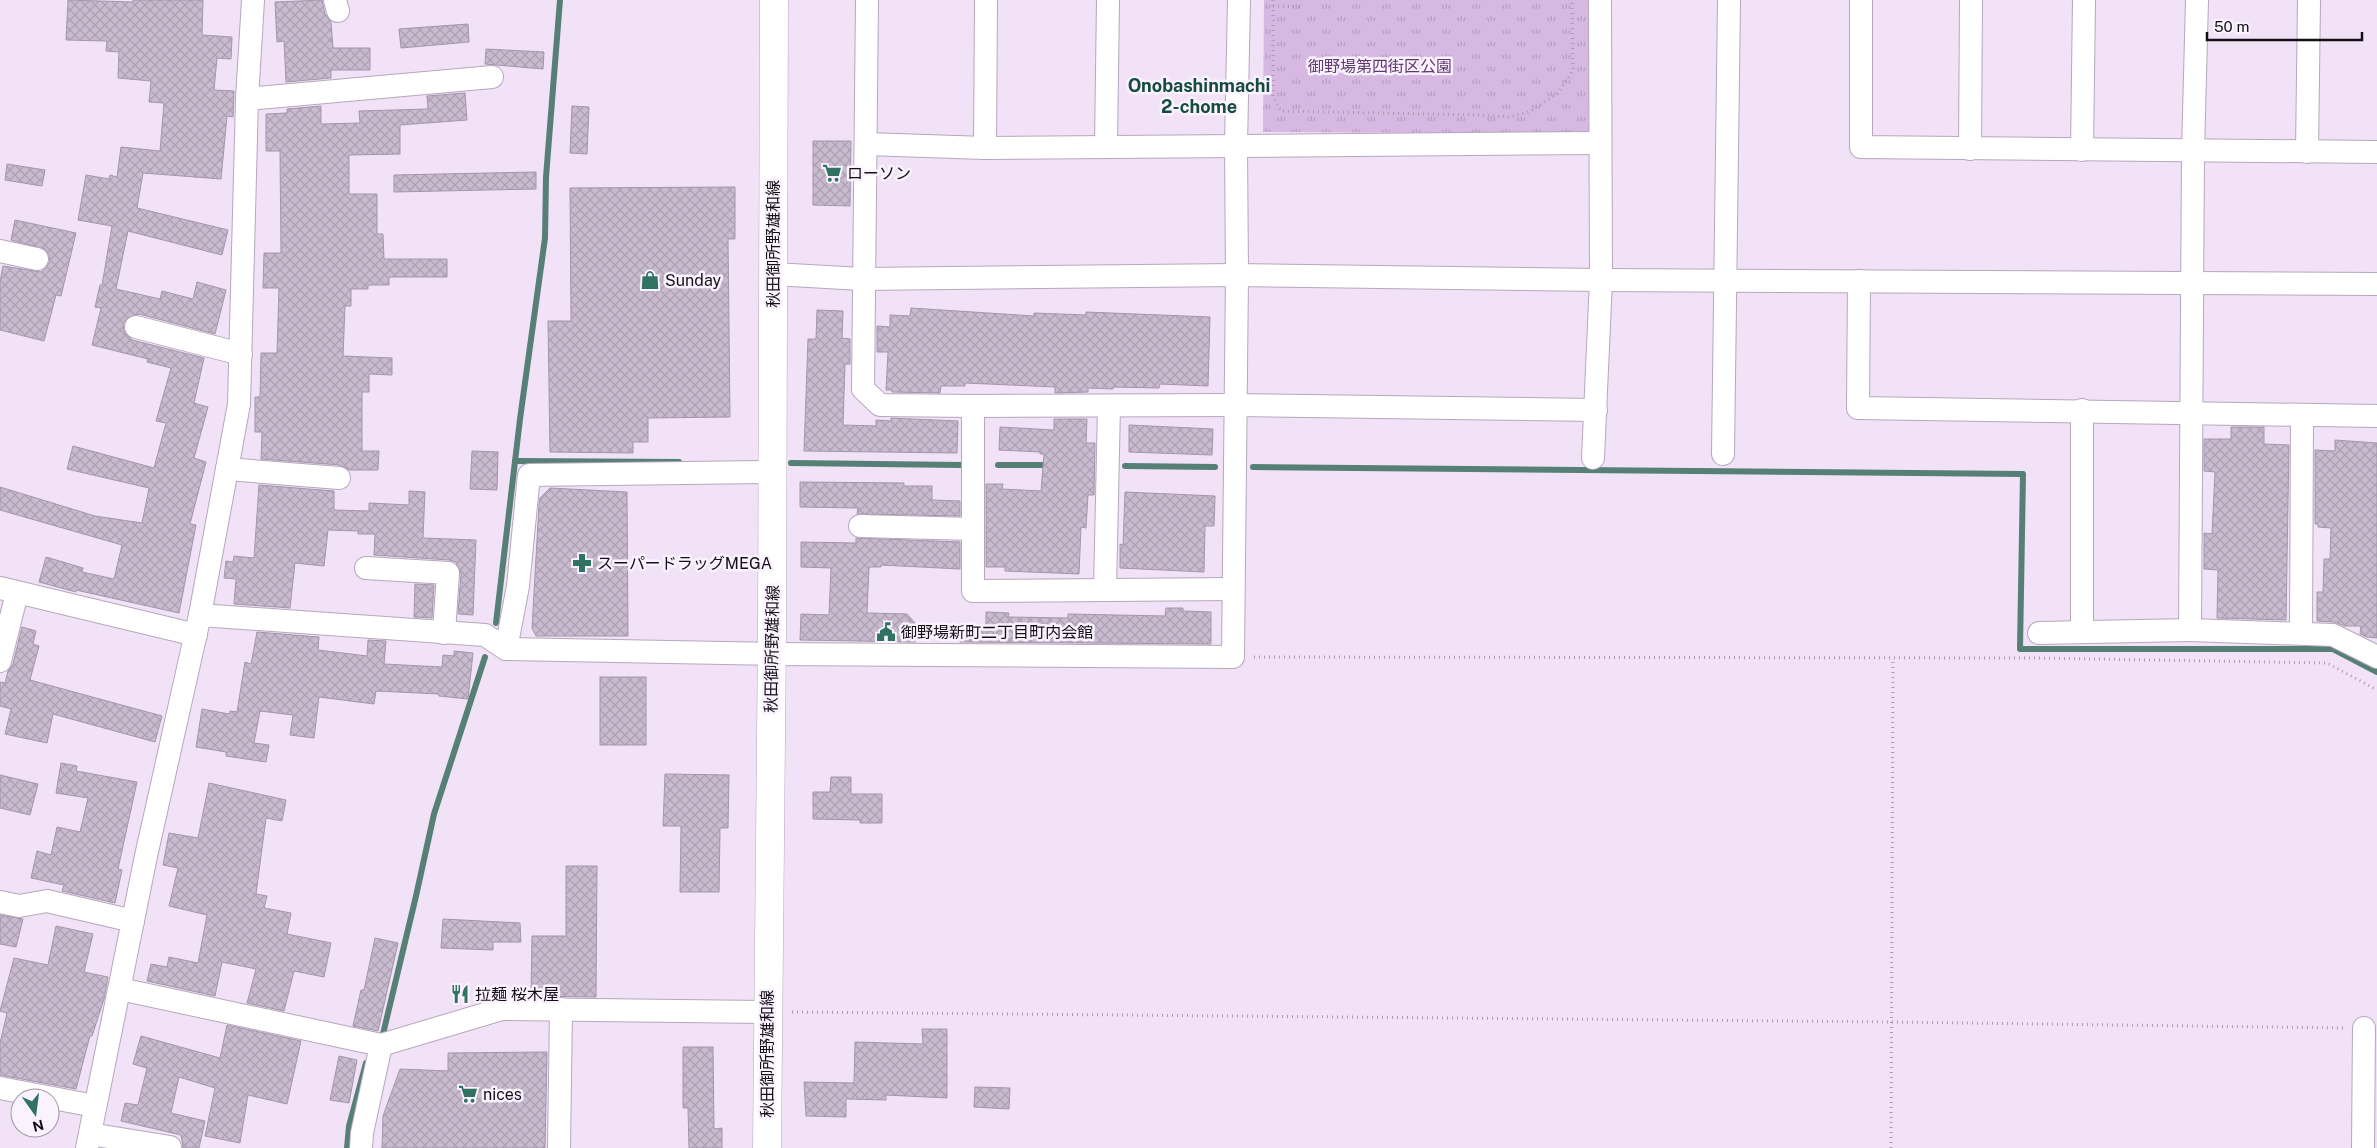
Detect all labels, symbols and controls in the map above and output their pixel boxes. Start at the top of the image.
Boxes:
scale bar [2207,10,2362,42]
text: 50 m [2214,18,2249,35]
park label: 御野場第四街区公園 [1308,57,1452,76]
district label: Onobashinmachi 2-chome [1128,75,1270,117]
supermarket icon: ローソン [821,162,843,184]
place label: ローソン [847,164,911,183]
street label: 秋田御所野雄和線 [764,180,783,308]
shop icon: Sunday [639,269,661,291]
place label: Sunday [665,271,721,290]
pharmacy icon: スーパードラッグMEGA [571,552,593,574]
place label: スーパードラッグMEGA [597,554,772,573]
street label: 秋田御所野雄和線 [761,585,783,713]
public building icon: 御野場新町二丁目町内会館 [875,621,897,643]
place label: 御野場新町二丁目町内会館 [901,623,1093,642]
restaurant icon: 拉麺 桜木屋 [449,983,471,1005]
place label: 拉麺 桜木屋 [475,985,559,1004]
street label: 秋田御所野雄和線 [758,990,777,1118]
supermarket icon: nices [457,1083,479,1105]
place label: nices [483,1085,522,1104]
north arrow [10,1088,60,1138]
text: N [31,1117,45,1135]

